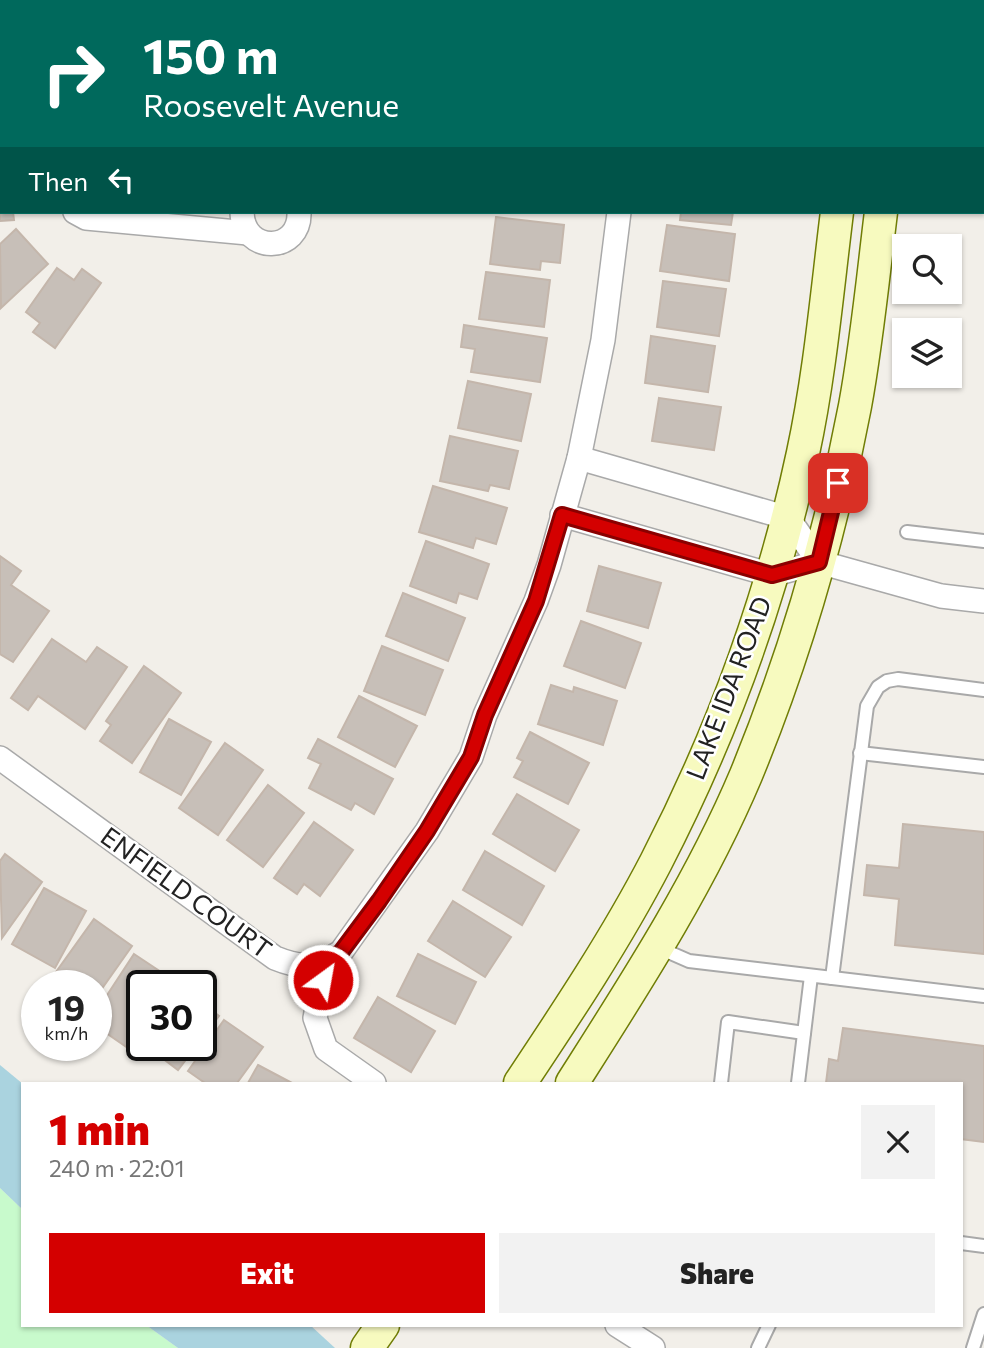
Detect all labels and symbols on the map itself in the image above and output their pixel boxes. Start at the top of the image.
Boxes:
pin [808,453,868,513]
street label: LAKE IDA ROAD [678,591,777,783]
street label: ENFIELD COURT [96,820,278,964]
position arrow [286,943,360,1017]
speed limit sign: 30 [126,970,217,1061]

